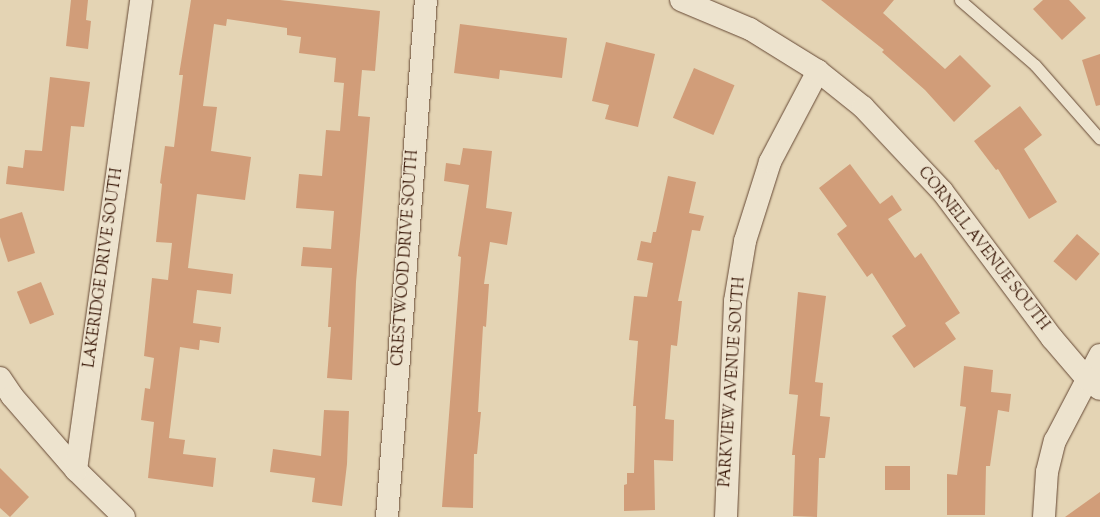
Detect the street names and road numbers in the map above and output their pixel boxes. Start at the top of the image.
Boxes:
street label: CRESTWOOD DRIVE SOUTH [389,149,423,367]
street label: CORNELL AVENUE SOUTH [914,164,1052,334]
street label: LAKERIDGE DRIVE SOUTH [81,167,127,369]
street label: PARKVIEW AVENUE SOUTH [717,276,749,488]

